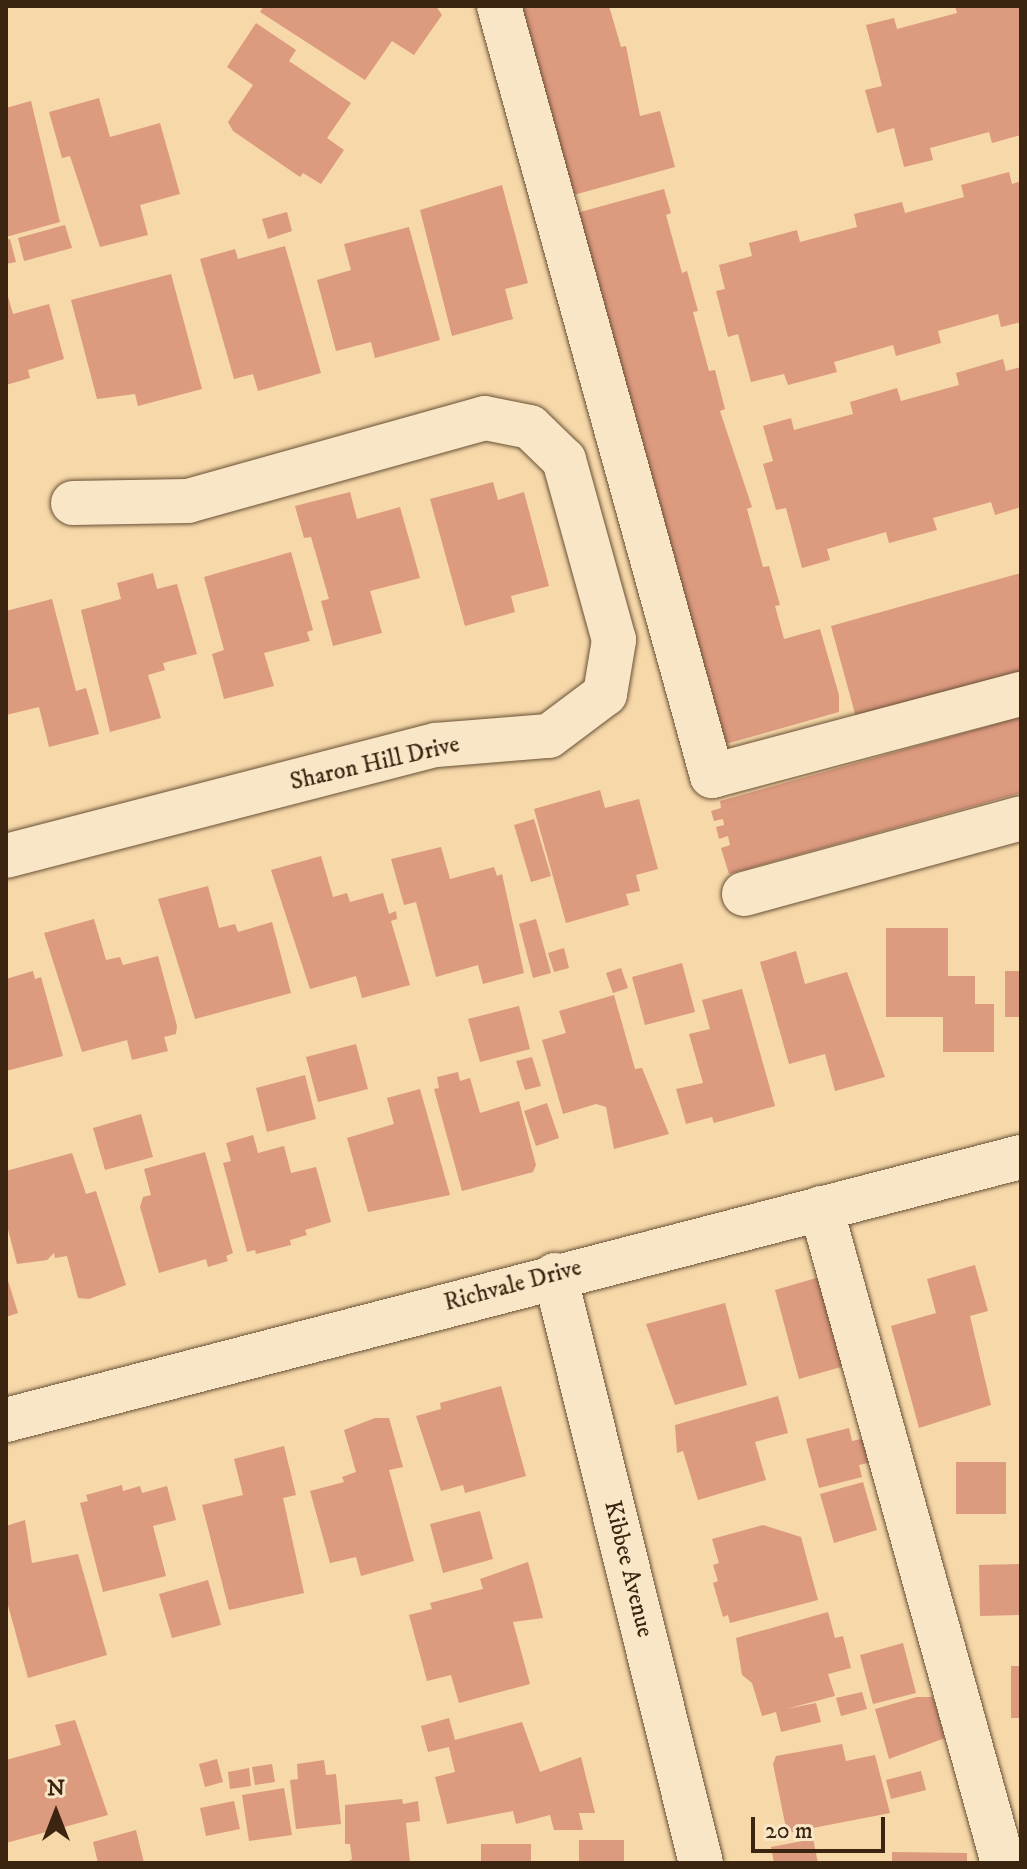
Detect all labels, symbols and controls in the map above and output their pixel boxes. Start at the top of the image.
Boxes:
street label: Sharon Hill Drive [287,731,463,797]
street label: Richvale Drive [441,1254,585,1318]
street label: Kibbee Avenue [597,1498,659,1640]
north arrow [16,1773,96,1853]
text: N [47,1775,65,1802]
scale bar [755,1801,889,1851]
text: 20 m [765,1816,813,1846]

